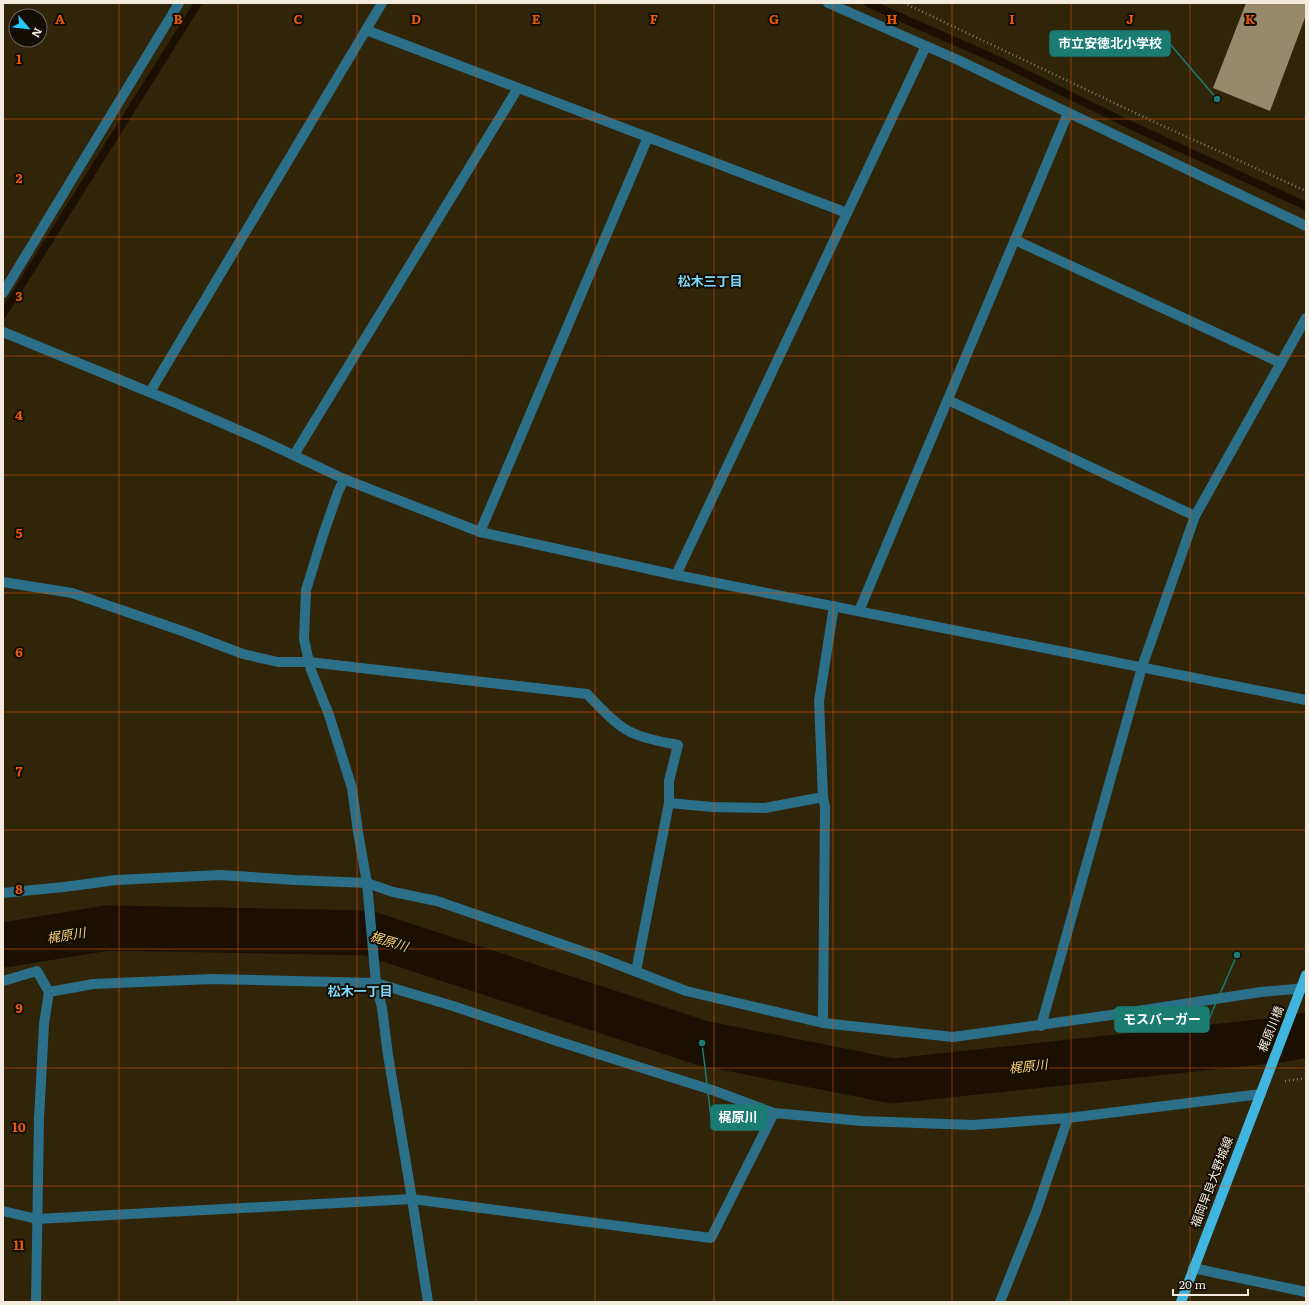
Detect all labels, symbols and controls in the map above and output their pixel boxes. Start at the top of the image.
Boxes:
north arrow [8,8,48,48]
text: A [55,9,65,28]
text: B [174,9,183,28]
text: C [293,9,303,28]
text: D [411,9,421,28]
text: E [532,9,541,28]
text: F [650,9,658,28]
text: G [769,9,779,28]
text: H [887,9,898,28]
text: I [1009,9,1015,28]
text: J [1126,9,1134,28]
text: K [1245,9,1256,28]
text: N [28,25,47,41]
callout: 市立安徳北小学校 [1050,31,1170,56]
text: 市立安徳北小学校 [1058,33,1162,52]
text: 1 [16,49,22,68]
text: 2 [16,168,23,187]
district label: 松木三丁目 [677,271,743,290]
text: 3 [15,286,23,305]
text: 4 [15,405,23,424]
text: 5 [15,523,23,542]
text: 6 [15,642,23,661]
text: 7 [15,761,23,780]
text: 8 [15,879,23,898]
water label: 梶原川 [45,922,89,947]
water label: 梶原川 [368,926,412,956]
district label: 松木一丁目 [327,981,393,1000]
text: 9 [15,998,23,1017]
street label: 梶原川橋 [1253,1003,1287,1054]
callout: モスバーガー [1115,1007,1209,1032]
text: モスバーガー [1123,1009,1201,1028]
water label: 梶原川 [1008,1054,1050,1077]
callout: 梶原川 [711,1105,766,1130]
text: 梶原川 [718,1107,758,1126]
text: 10 [12,1117,26,1136]
street label: 福岡早良大野城線 [1185,1134,1237,1230]
text: 11 [14,1235,25,1254]
scale bar [1173,1271,1248,1297]
text: 20 m [1179,1275,1206,1293]

